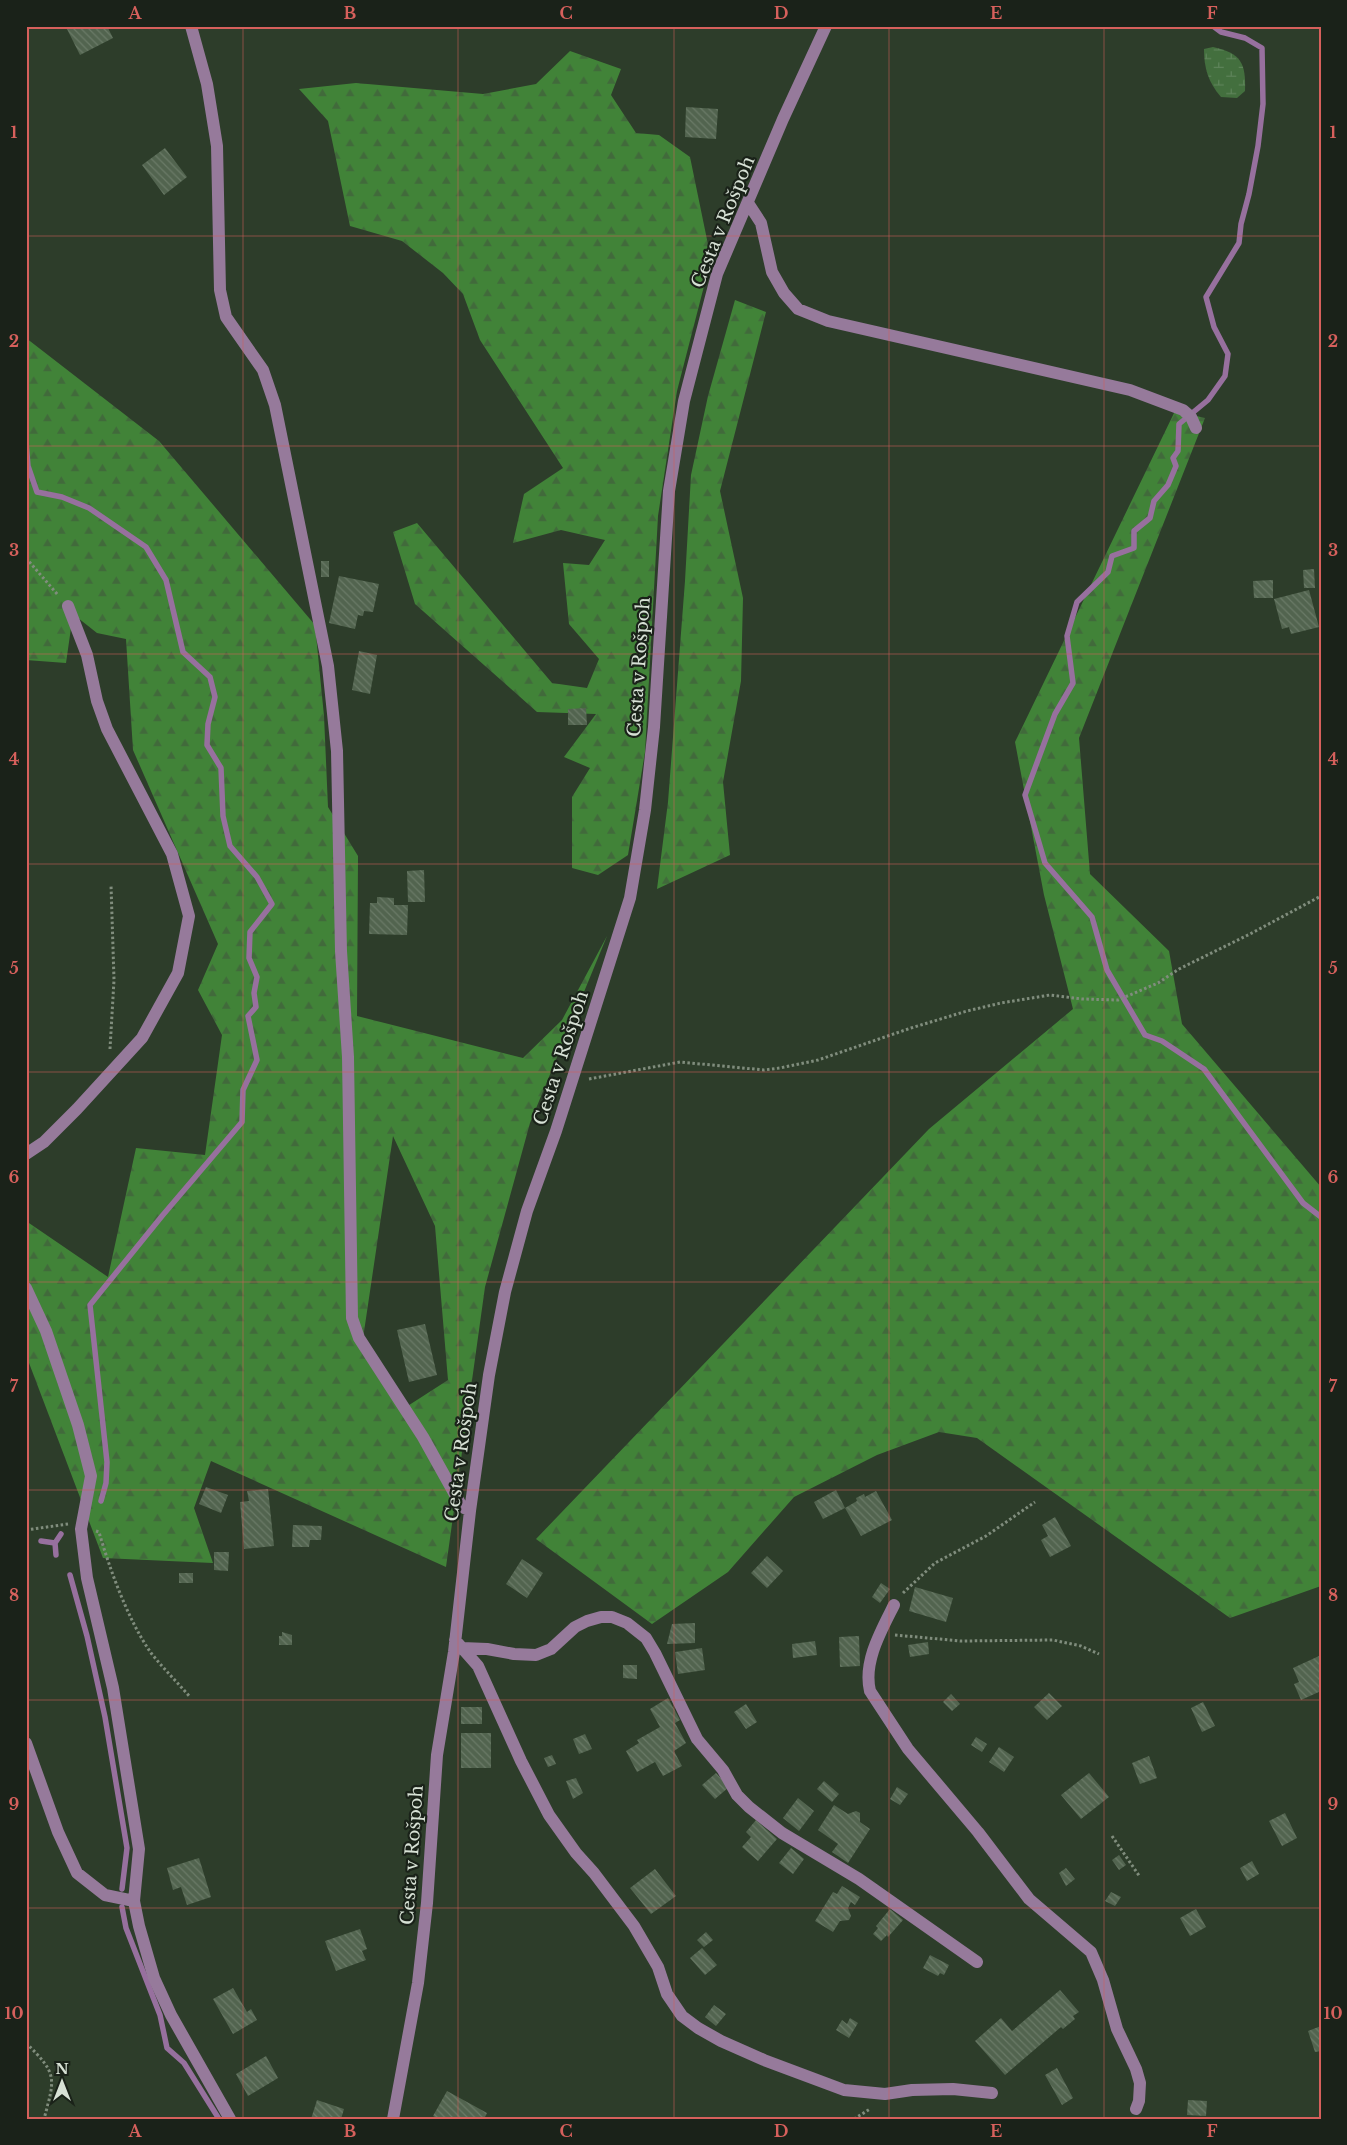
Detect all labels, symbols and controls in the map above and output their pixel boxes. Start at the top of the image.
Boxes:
text: A [128,3,143,23]
text: B [344,3,357,23]
text: C [559,3,573,23]
text: D [774,3,788,23]
text: E [990,3,1002,23]
text: F [1206,3,1218,23]
text: 1 [11,122,18,142]
text: 1 [1330,122,1337,142]
street label: Cesta v Rošpoh [687,153,759,291]
text: 2 [9,331,19,351]
text: 2 [1328,331,1338,351]
text: 3 [9,540,19,560]
text: 3 [1328,540,1338,560]
street label: Cesta v Rošpoh [623,596,655,738]
text: 4 [9,749,19,769]
text: 4 [1328,749,1338,769]
text: 5 [9,958,19,978]
text: 5 [1328,958,1338,978]
street label: Cesta v Rošpoh [529,988,593,1128]
text: 6 [9,1167,20,1187]
text: 6 [1328,1167,1339,1187]
text: 7 [10,1376,19,1396]
text: 7 [1329,1376,1338,1396]
street label: Cesta v Rošpoh [440,1381,482,1523]
text: 8 [9,1585,19,1605]
text: 8 [1328,1585,1338,1605]
street label: Cesta v Rošpoh [396,1784,428,1926]
text: 9 [9,1794,20,1814]
text: 9 [1328,1794,1339,1814]
text: 10 [4,2003,24,2023]
text: 10 [1323,2003,1343,2023]
north arrow [38,2058,88,2108]
text: N [55,2060,69,2078]
text: A [128,2121,143,2141]
text: B [344,2121,357,2141]
text: C [559,2121,573,2141]
text: D [774,2121,788,2141]
text: E [990,2121,1002,2141]
text: F [1206,2121,1218,2141]

